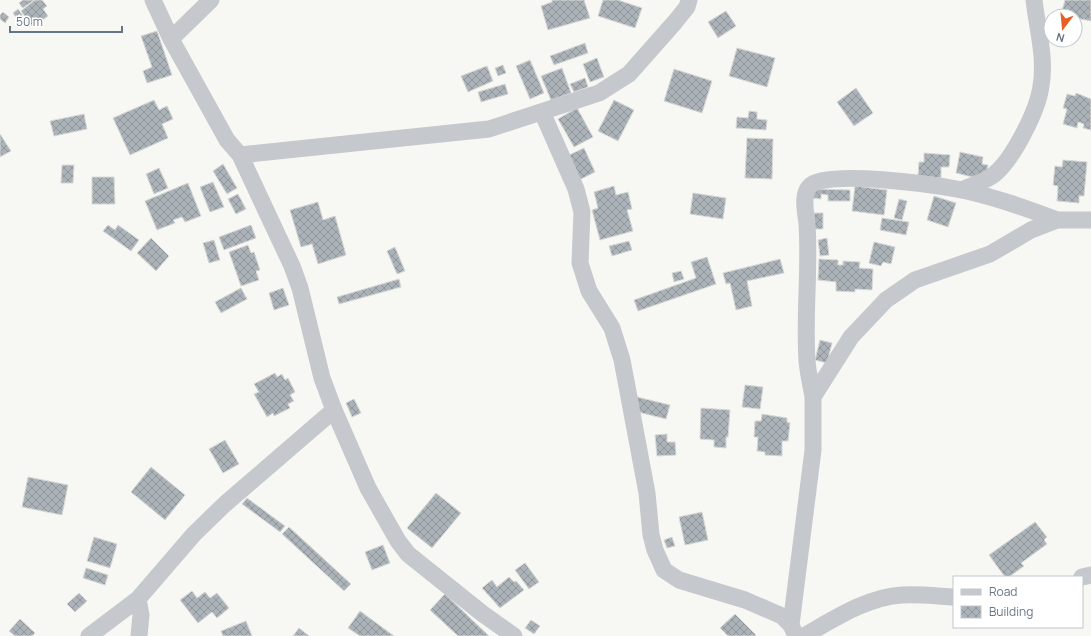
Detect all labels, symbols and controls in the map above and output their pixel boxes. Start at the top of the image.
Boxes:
scale bar [10,8,122,34]
north arrow [1043,8,1083,48]
text: 50 m [16,13,43,30]
text: N [1054,30,1066,46]
legend [953,576,1083,628]
text: Road [989,583,1017,600]
text: Building [989,603,1033,620]

